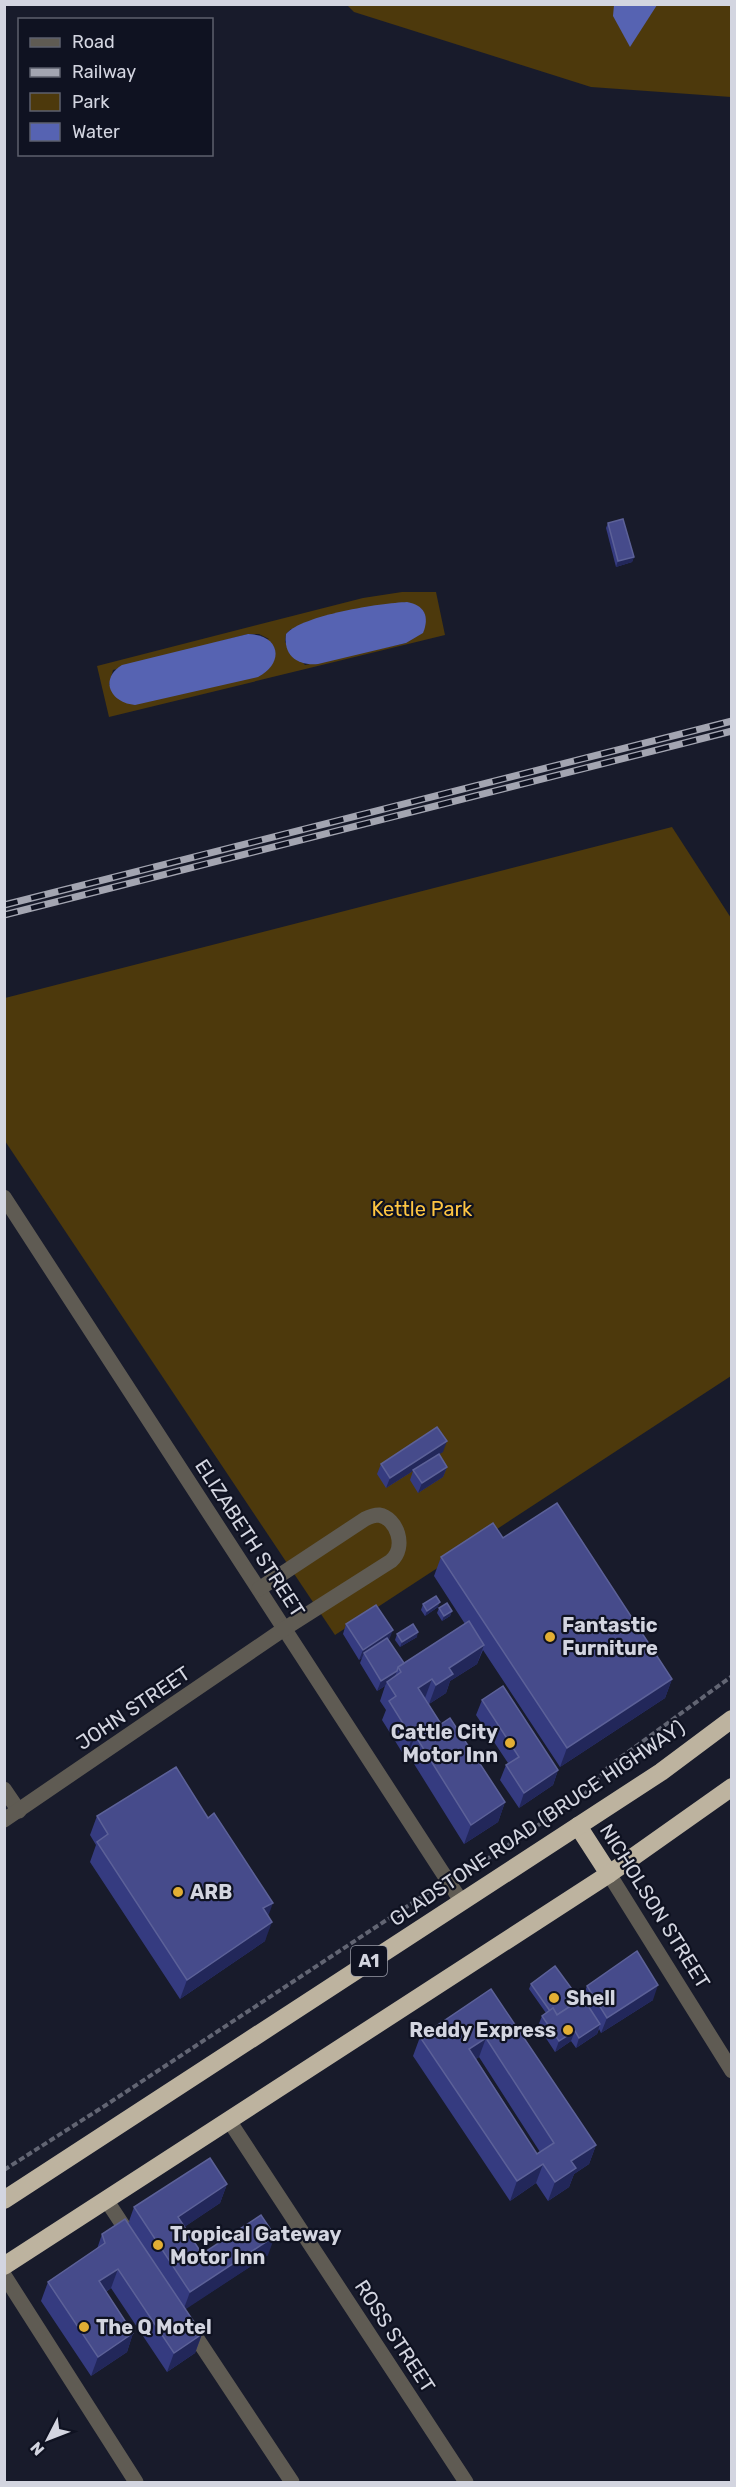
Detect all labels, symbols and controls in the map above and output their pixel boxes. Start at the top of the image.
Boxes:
legend [18,18,213,156]
text: Road [72,31,115,53]
text: Railway [72,61,136,83]
text: Park [72,91,110,113]
text: Water [72,121,120,143]
park label: Kettle Park [372,1197,473,1221]
street label: ELIZABETH STREET [190,1455,310,1622]
place label: Fantastic Furniture [562,1613,658,1660]
marker: Fantastic Furniture [543,1630,557,1644]
street label: JOHN STREET [72,1661,195,1755]
street label: GLADSTONE ROAD (BRUCE HIGHWAY) [385,1715,689,1931]
place label: Cattle City Motor Inn [391,1720,498,1767]
marker: Cattle City Motor Inn [503,1736,517,1750]
street label: NICHOLSON STREET [595,1819,716,1993]
place label: ARB [190,1880,232,1904]
marker: ARB [171,1885,185,1899]
road number: A1 [351,1946,387,1976]
place label: Shell [566,1986,616,2010]
marker: Shell [547,1991,561,2005]
place label: Reddy Express [409,2018,556,2042]
marker: Reddy Express [561,2023,575,2037]
place label: Tropical Gateway Motor Inn [170,2222,342,2269]
marker: Tropical Gateway Motor Inn [151,2238,165,2252]
street label: ROSS STREET [350,2275,440,2397]
place label: The Q Motel [96,2315,212,2339]
marker: The Q Motel [77,2320,91,2334]
north arrow [18,2409,78,2469]
text: N [26,2438,48,2459]

